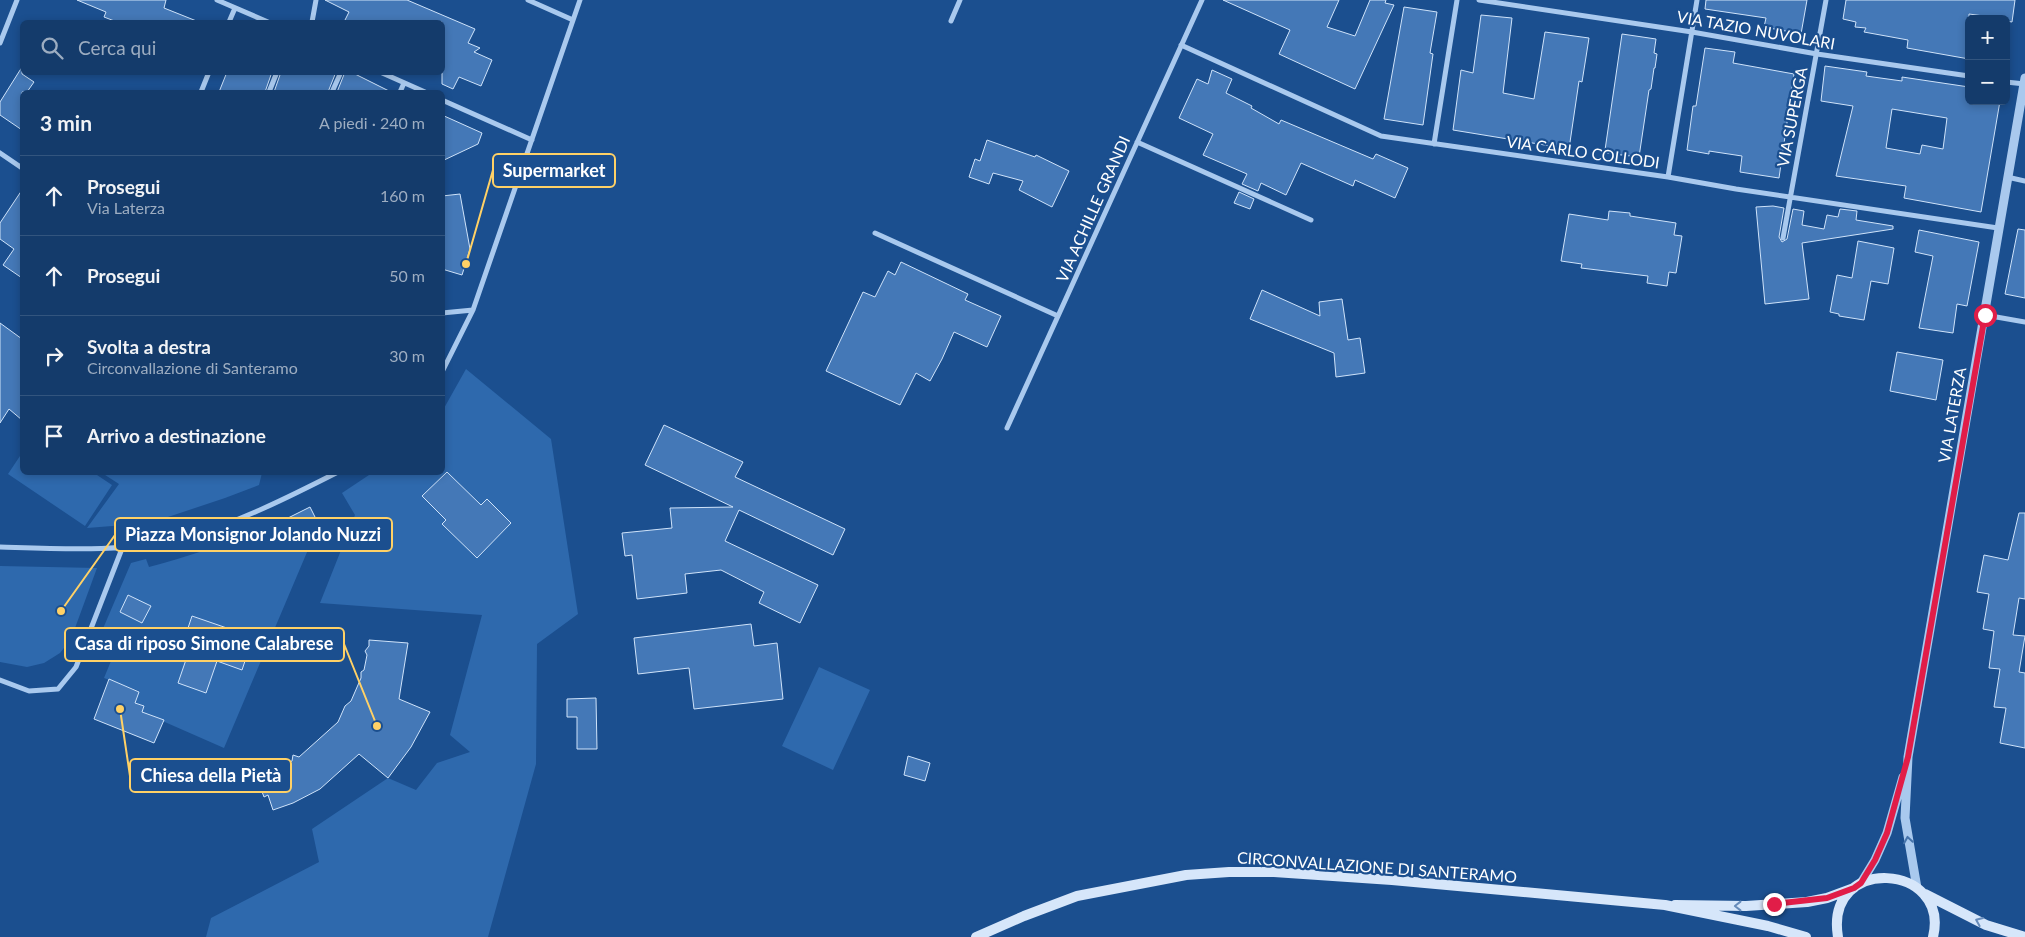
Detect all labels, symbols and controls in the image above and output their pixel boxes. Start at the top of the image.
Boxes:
street label: VIA TAZIO NUVOLARI [1676,6,1837,53]
map controls [1965,15,2010,105]
button: + [1965,15,2010,60]
search box [20,20,445,75]
icon: search [38,34,66,62]
text: Cerca qui [78,36,156,59]
button: − [1965,60,2010,105]
street label: VIA SUPERGA [1773,65,1811,168]
text: 3 min [40,110,92,135]
text: A piedi · 240 m [319,113,425,132]
street label: VIA CARLO COLLODI [1505,131,1661,172]
street label: VIA ACHILLE GRANDI [1052,133,1133,285]
callout: Supermarket [493,154,615,187]
text: Supermarket [503,159,606,181]
text: Prosegui [87,175,160,198]
icon: ahead [40,182,68,210]
text: 160 m [380,186,425,205]
text: Via Laterza [87,198,165,217]
icon: ahead [40,262,68,290]
text: Prosegui [87,264,160,287]
text: 50 m [389,266,425,285]
route start [1974,304,1997,327]
text: Svolta a destra [87,335,211,358]
icon: right [40,342,68,370]
text: 30 m [389,346,425,365]
text: Circonvallazione di Santeramo [87,358,298,377]
street label: VIA LATERZA [1934,365,1969,464]
icon: arrive [40,422,68,450]
text: Arrivo a destinazione [87,424,266,447]
callout: Piazza Monsignor Jolando Nuzzi [115,518,392,551]
text: Piazza Monsignor Jolando Nuzzi [125,523,381,545]
callout: Casa di riposo Simone Calabrese [65,628,344,661]
text: Casa di riposo Simone Calabrese [75,632,334,654]
callout: Chiesa della Pietà [130,759,291,792]
text: Chiesa della Pietà [141,764,282,786]
one-way arrow [1904,836,1914,845]
street label: CIRCONVALLAZIONE DI SANTERAMO [1236,847,1518,886]
route end [1763,893,1786,916]
one-way arrow [1734,900,1742,911]
one-way arrow [1975,917,1984,928]

